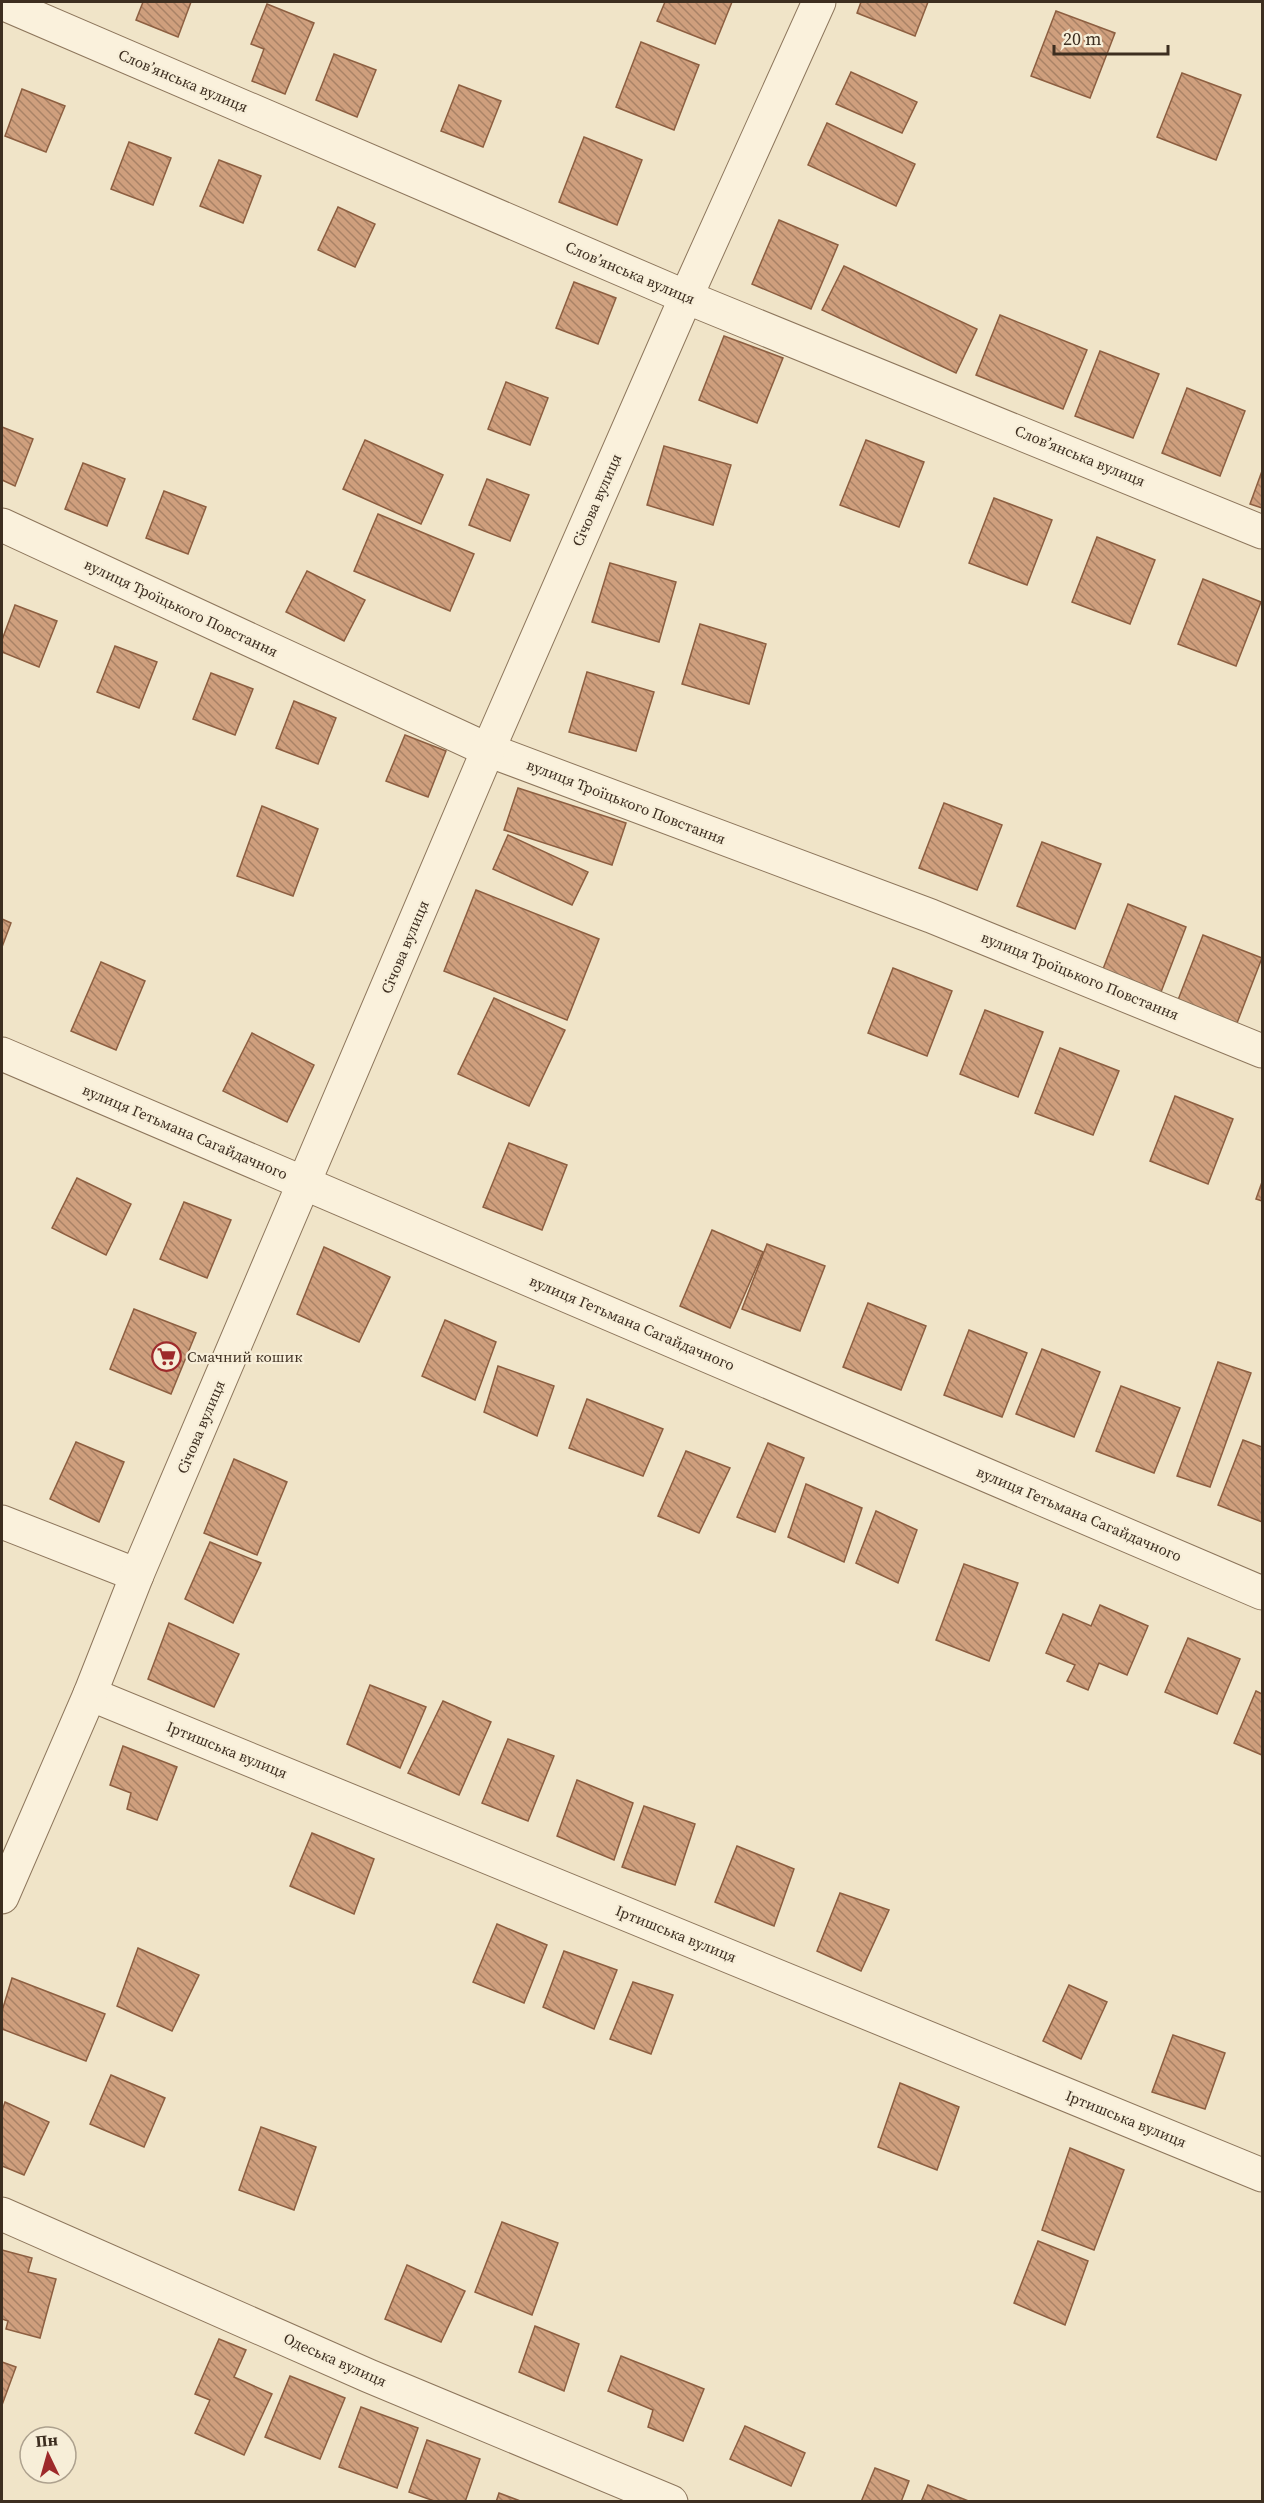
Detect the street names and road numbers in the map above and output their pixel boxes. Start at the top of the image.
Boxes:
street label: Словʼянська вулиця [115,44,251,117]
street label: Словʼянська вулиця [562,236,698,309]
street label: Словʼянська вулиця [1012,420,1149,491]
street label: Січова вулиця [567,450,626,549]
street label: вулиця Троїцького Повстання [81,553,282,662]
street label: вулиця Троїцького Повстання [524,754,729,849]
street label: Січова вулиця [375,897,434,997]
street label: вулиця Троїцького Повстання [978,926,1182,1025]
street label: вулиця Гетьмана Сагайдачного [79,1079,291,1184]
street label: вулиця Гетьмана Сагайдачного [526,1270,738,1375]
street label: Січова вулиця [171,1377,230,1477]
street label: вулиця Гетьмана Сагайдачного [973,1461,1185,1566]
street label: Іртишська вулиця [164,1716,291,1783]
street label: Іртишська вулиця [613,1900,740,1967]
street label: Іртишська вулиця [1063,2085,1190,2152]
street label: Одеська вулиця [280,2327,390,2392]

